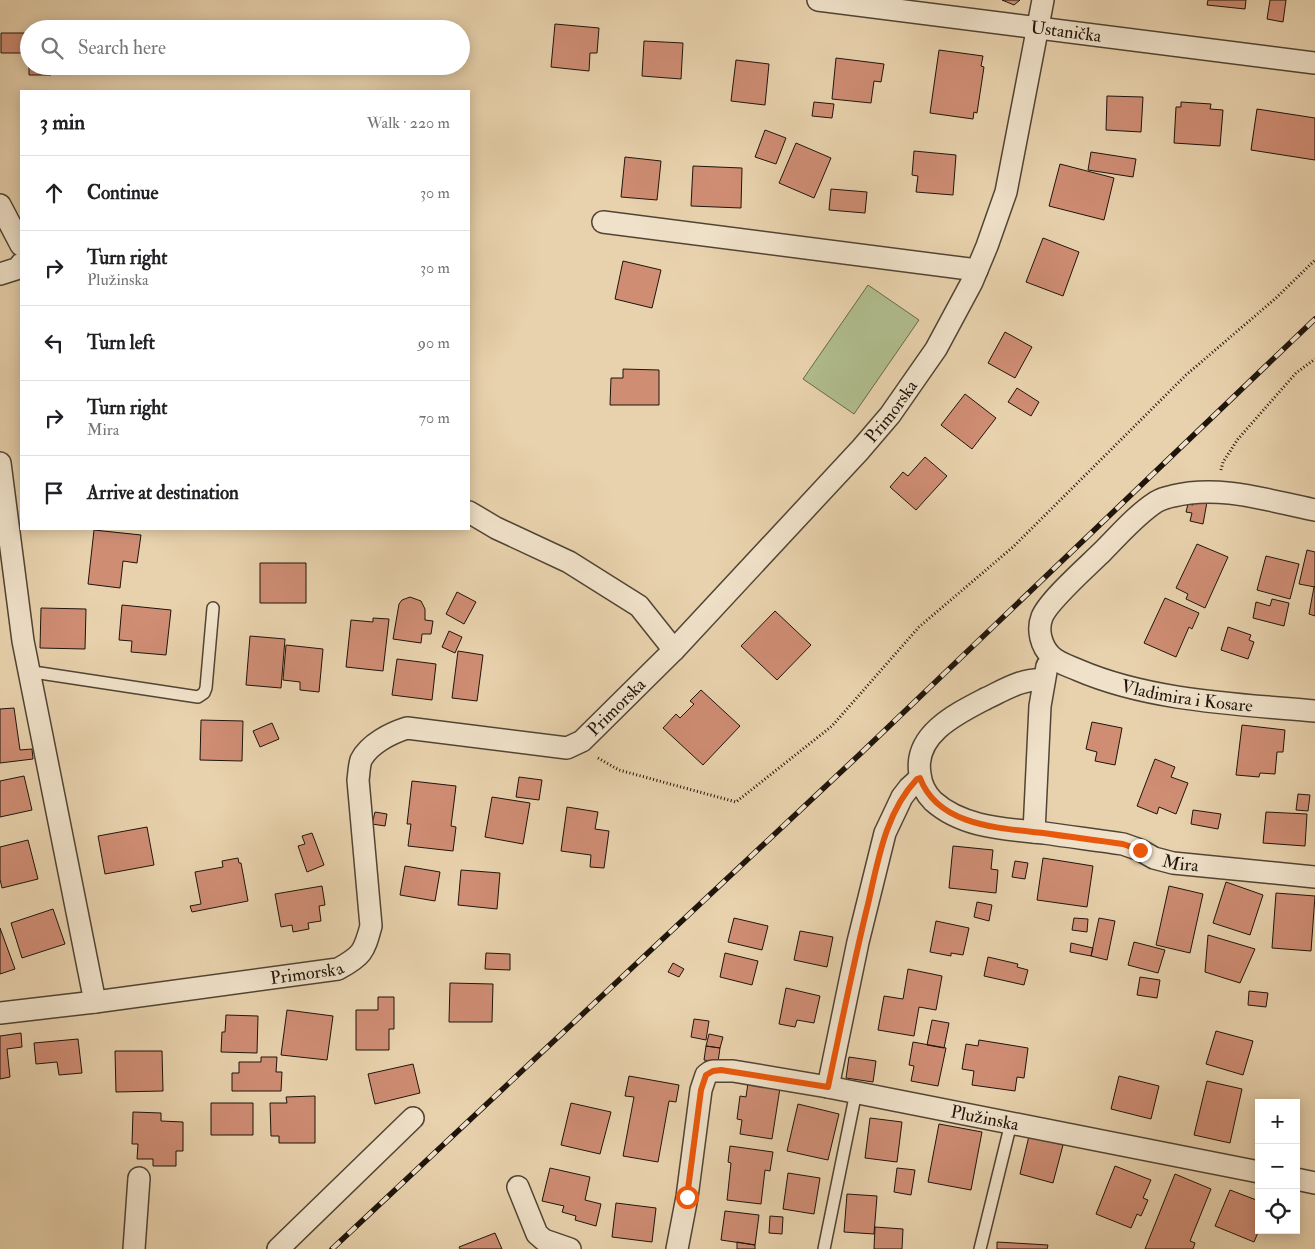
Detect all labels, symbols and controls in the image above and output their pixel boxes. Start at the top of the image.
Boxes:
street label: Ustanička [1029,16,1103,48]
search box [20,20,470,75]
icon: search [38,34,66,62]
text: Search here [78,36,166,60]
text: 3 min [40,109,85,136]
text: Walk · 220 m [367,113,450,133]
icon: ahead [40,179,68,207]
text: Continue [87,181,158,205]
text: 30 m [420,183,450,203]
text: Turn right [87,246,167,270]
icon: right [40,254,68,282]
text: 30 m [420,258,450,278]
text: Plužinska [87,270,149,290]
icon: left [40,329,68,357]
text: Turn left [87,331,155,355]
text: 90 m [418,333,450,353]
street label: Primorska [860,375,923,448]
text: Turn right [87,396,167,420]
icon: right [40,404,68,432]
text: 70 m [419,408,450,428]
text: Mira [87,420,119,440]
icon: arrive [40,479,68,507]
text: Arrive at destination [87,481,239,505]
street label: Primorska [583,673,651,741]
street label: Vladimira i Kosare [1119,675,1254,718]
route end [1129,839,1152,862]
street label: Mira [1160,850,1200,878]
street label: Primorska [269,957,349,990]
map controls [1255,1099,1300,1234]
button: + [1255,1099,1300,1144]
street label: Plužinska [949,1100,1021,1137]
button: − [1255,1144,1300,1189]
route start [676,1186,699,1209]
button: locate [1255,1189,1300,1234]

